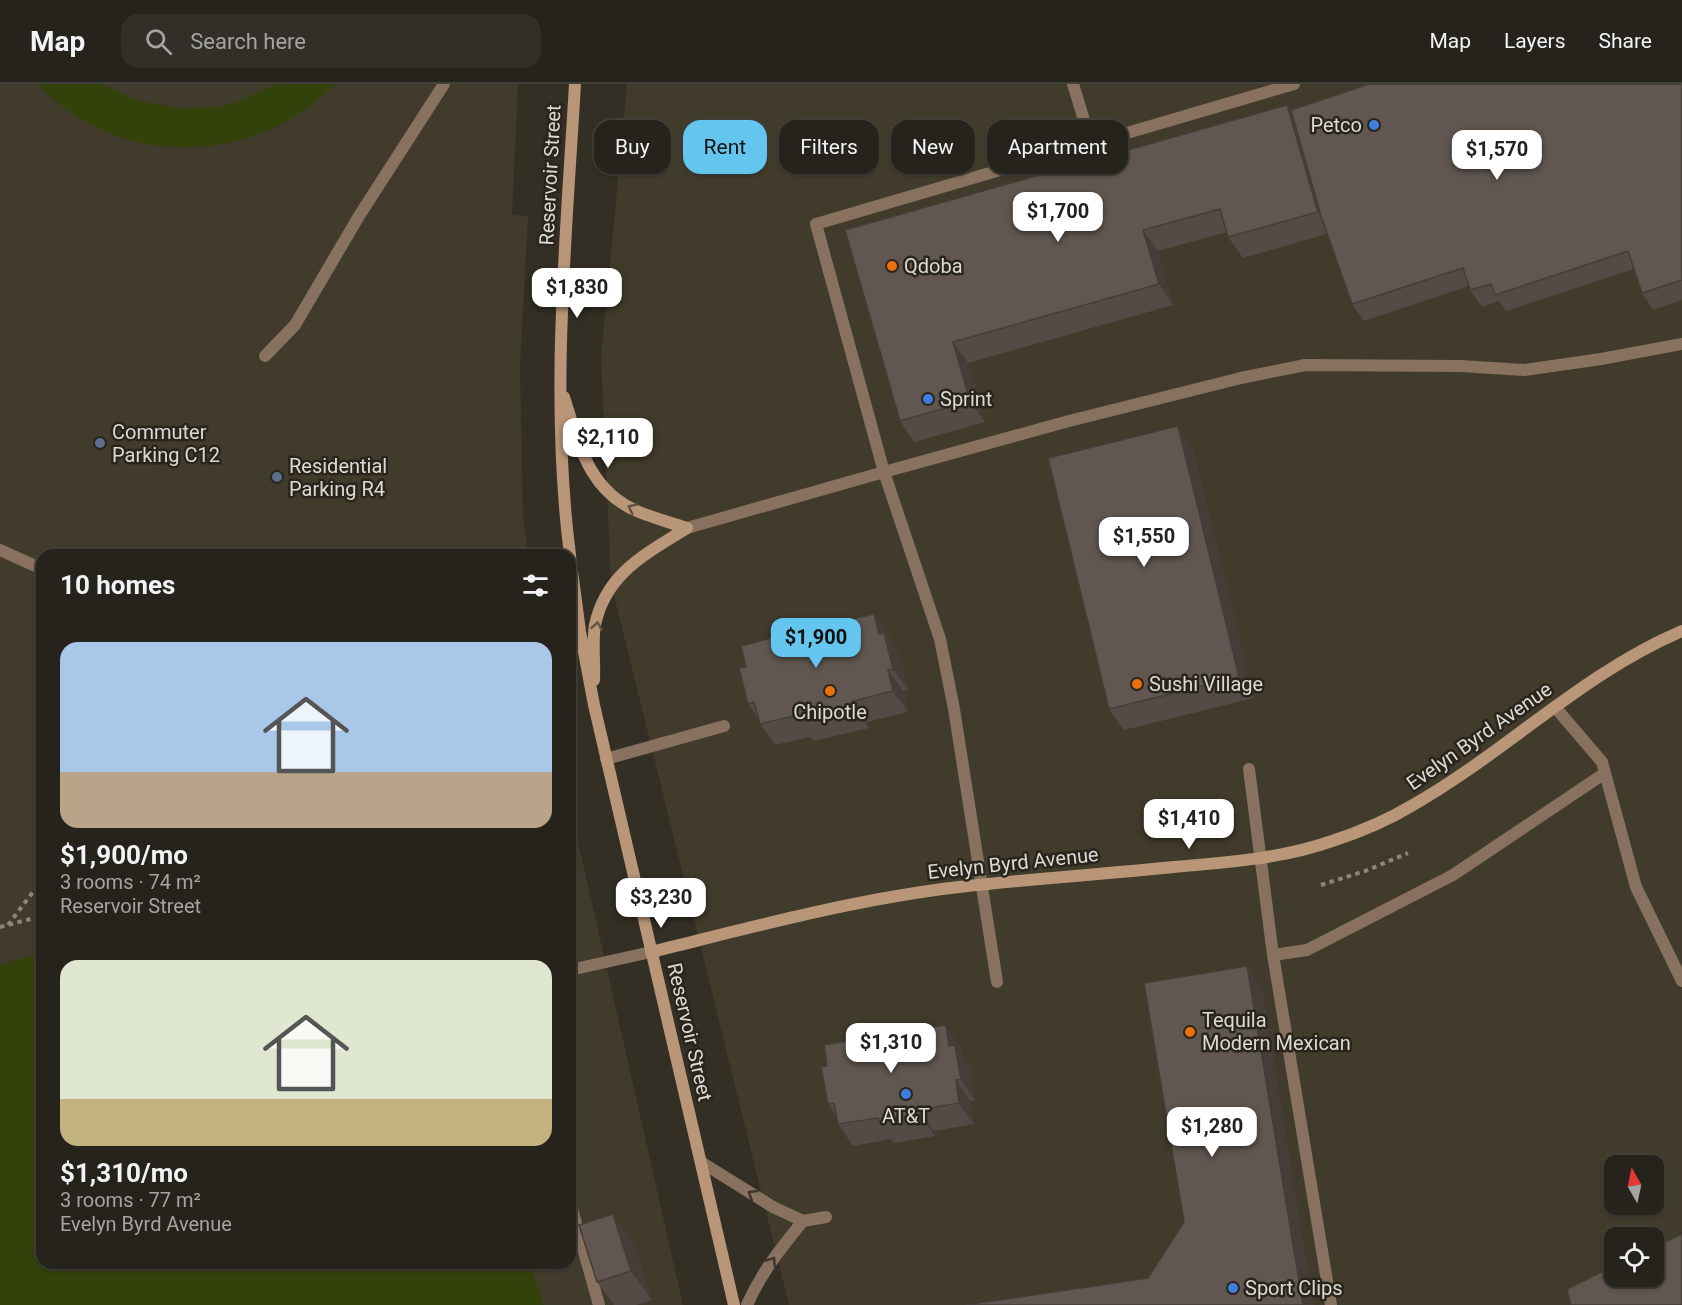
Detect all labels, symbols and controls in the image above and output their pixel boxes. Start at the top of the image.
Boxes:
search box [121,14,541,68]
text: Map [30,25,85,58]
icon: search [142,25,175,58]
text: Search here [190,29,306,54]
text: Map [1429,29,1471,53]
text: Layers [1504,29,1565,53]
text: Share [1598,29,1652,53]
street label: Reservoir Street [534,104,566,246]
place label: Petco [1310,113,1362,137]
marker: Petco [1367,118,1381,132]
chip: Buy [594,120,671,174]
chip: Rent [683,120,767,174]
chip: Filters [779,120,879,174]
chip: New [891,120,975,174]
chip: Apartment [987,120,1128,174]
pin: $1,570 [1448,130,1546,181]
text: $1,570 [1466,137,1528,161]
pin: $1,700 [1009,192,1107,243]
text: $1,700 [1027,199,1089,223]
place label: Qdoba [904,254,963,278]
marker: Qdoba [885,259,899,273]
pin: $1,830 [528,268,626,319]
text: $1,830 [546,275,608,299]
place label: Sprint [940,387,992,411]
marker: Sprint [921,392,935,406]
pin: $2,110 [559,418,657,469]
place label: Commuter Parking C12 [112,420,220,467]
text: $2,110 [577,425,639,449]
marker: Commuter Parking C12 [93,436,107,450]
place label: Residential Parking R4 [289,454,387,501]
marker: Residential Parking R4 [270,470,284,484]
one-way arrow [628,504,638,515]
pin: $1,550 [1095,517,1193,568]
text: $1,550 [1113,524,1175,548]
icon: filters [519,569,552,602]
text: 10 homes [60,570,175,600]
pin: $1,900 [767,618,865,669]
one-way arrow [590,621,603,631]
text: $1,900 [785,625,847,649]
place label: Sushi Village [1149,672,1263,696]
marker: Sushi Village [1130,677,1144,691]
street label: Evelyn Byrd Avenue [1402,677,1556,795]
icon: home [252,681,360,789]
marker: Chipotle [823,684,837,698]
place label: Chipotle [793,700,867,724]
pin: $1,410 [1140,799,1238,850]
text: $1,410 [1158,806,1220,830]
text: $1,900/mo [60,840,188,870]
street label: Evelyn Byrd Avenue [926,842,1100,884]
text: 3 rooms · 74 m² [60,870,201,894]
pin: $3,230 [612,878,710,929]
text: $3,230 [630,885,692,909]
text: Reservoir Street [60,894,201,918]
street label: Reservoir Street [662,961,718,1103]
icon: home [252,999,360,1107]
place label: Tequila Modern Mexican [1202,1008,1351,1055]
pin: $1,310 [842,1023,940,1074]
marker: Tequila Modern Mexican [1183,1025,1197,1039]
text: $1,310 [860,1030,922,1054]
marker: AT&T [899,1087,913,1101]
place label: AT&T [882,1104,930,1128]
pin: $1,280 [1163,1107,1261,1158]
text: $1,280 [1181,1114,1243,1138]
north arrow [1604,1155,1664,1215]
map controls [1604,1155,1664,1287]
text: $1,310/mo [60,1158,188,1188]
text: 3 rooms · 77 m² [60,1188,201,1212]
one-way arrow [747,1190,758,1201]
text: Evelyn Byrd Avenue [60,1212,232,1236]
button: locate [1604,1227,1664,1287]
one-way arrow [765,1257,776,1268]
place label: Sport Clips [1245,1276,1343,1300]
marker: Sport Clips [1226,1281,1240,1295]

